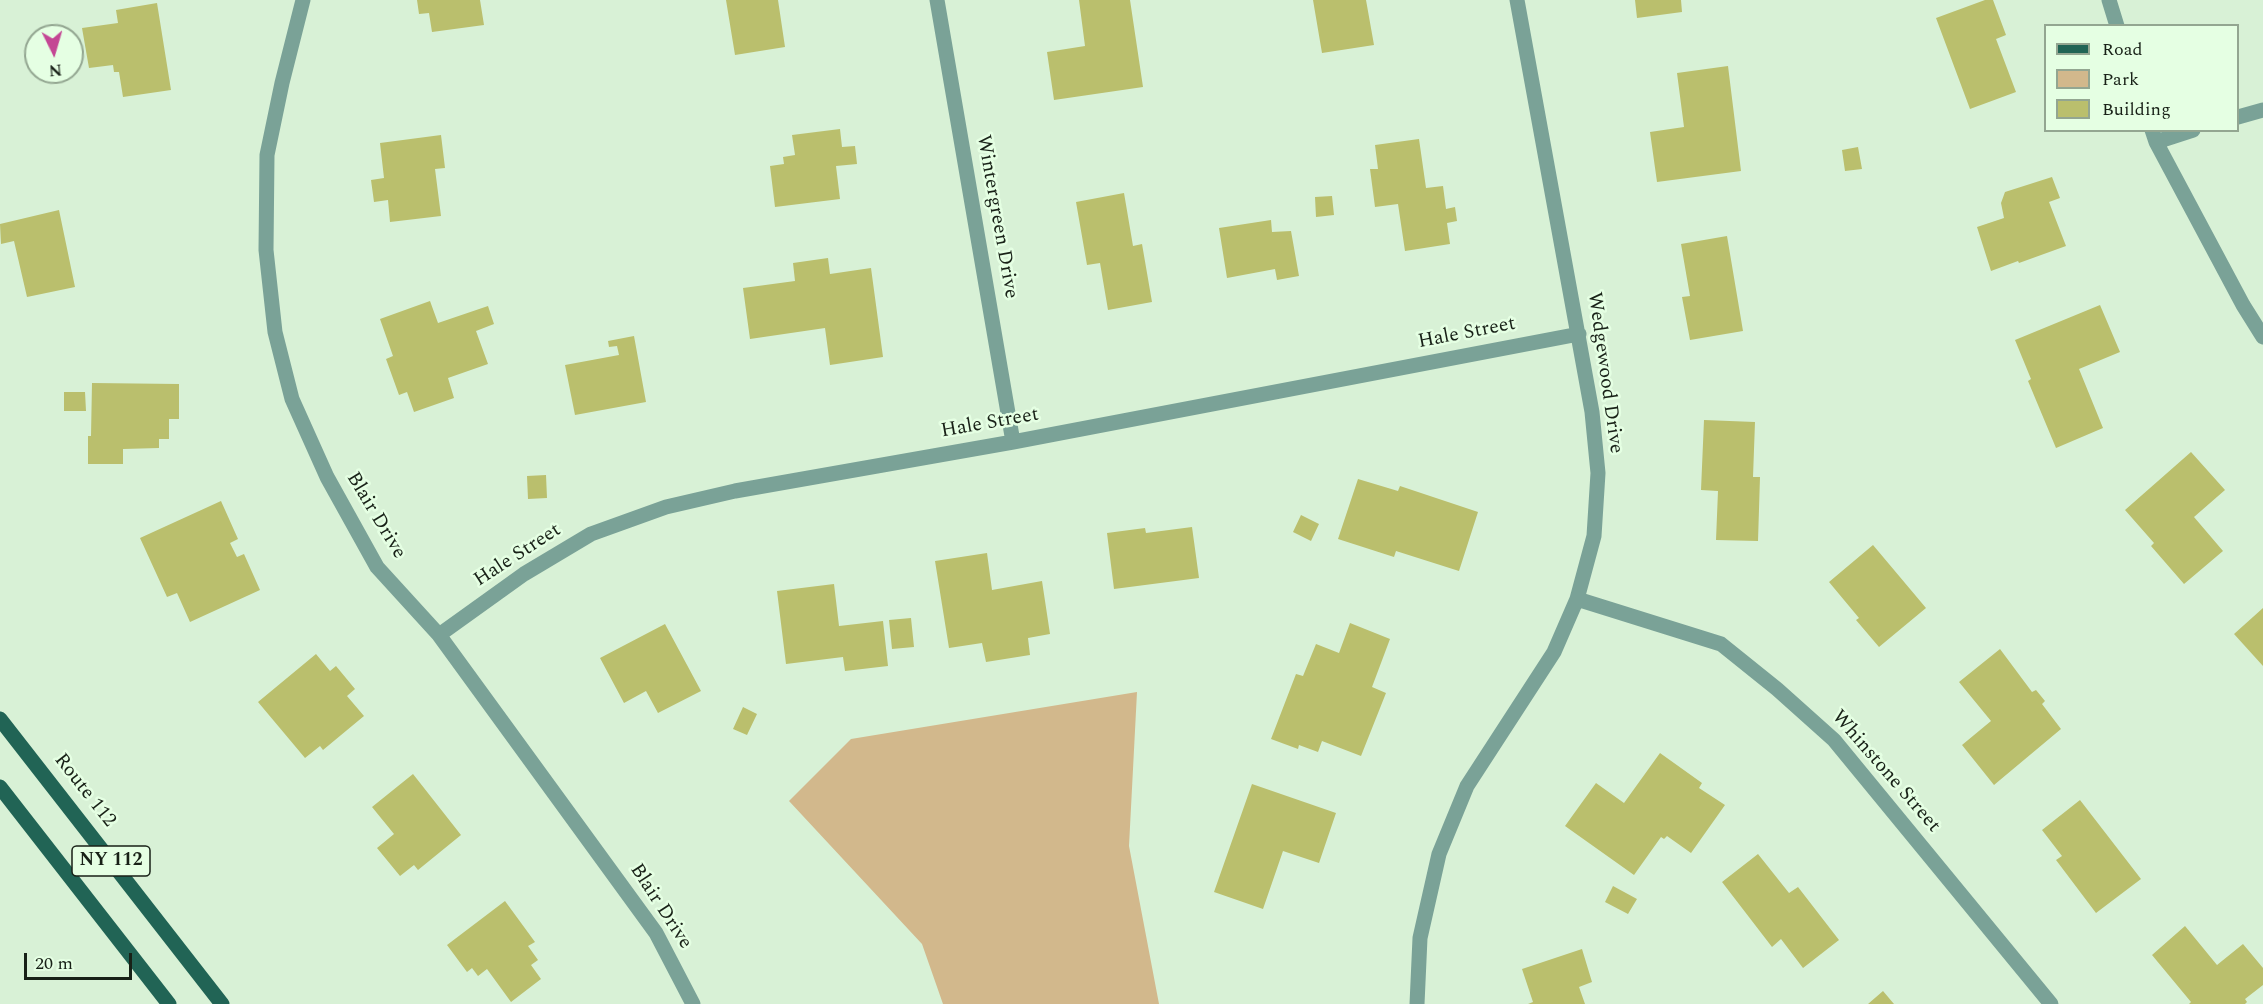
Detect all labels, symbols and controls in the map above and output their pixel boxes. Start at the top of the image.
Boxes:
north arrow [24,24,84,84]
legend [2044,24,2239,132]
text: Road [2102,36,2143,63]
text: N [48,57,63,82]
text: Park [2102,66,2139,93]
text: Building [2102,96,2171,123]
street label: Wintergreen Drive [970,133,1022,301]
street label: Wedgewood Drive [1581,291,1627,455]
street label: Hale Street [1416,313,1518,355]
street label: Hale Street [939,404,1041,444]
street label: Blair Drive [340,468,410,564]
street label: Hale Street [470,519,566,593]
street label: Whinstone Street [1825,706,1945,838]
street label: Route 112 [48,749,120,833]
road number: NY 112 [72,846,150,876]
street label: Blair Drive [624,860,696,954]
scale bar [27,941,135,979]
text: 20 m [35,950,73,977]

